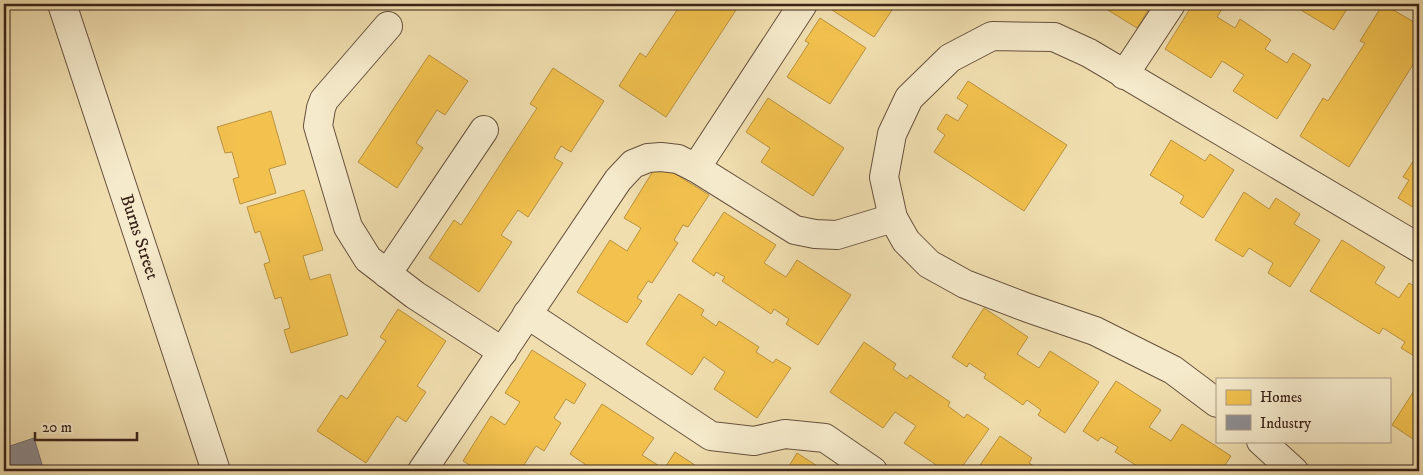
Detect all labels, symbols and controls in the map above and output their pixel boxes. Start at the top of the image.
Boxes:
street label: Burns Street [115,191,163,283]
legend [1216,378,1390,442]
text: Homes [1260,388,1302,407]
scale bar [35,410,138,442]
text: Industry [1260,414,1312,433]
text: 20 m [42,418,72,437]

